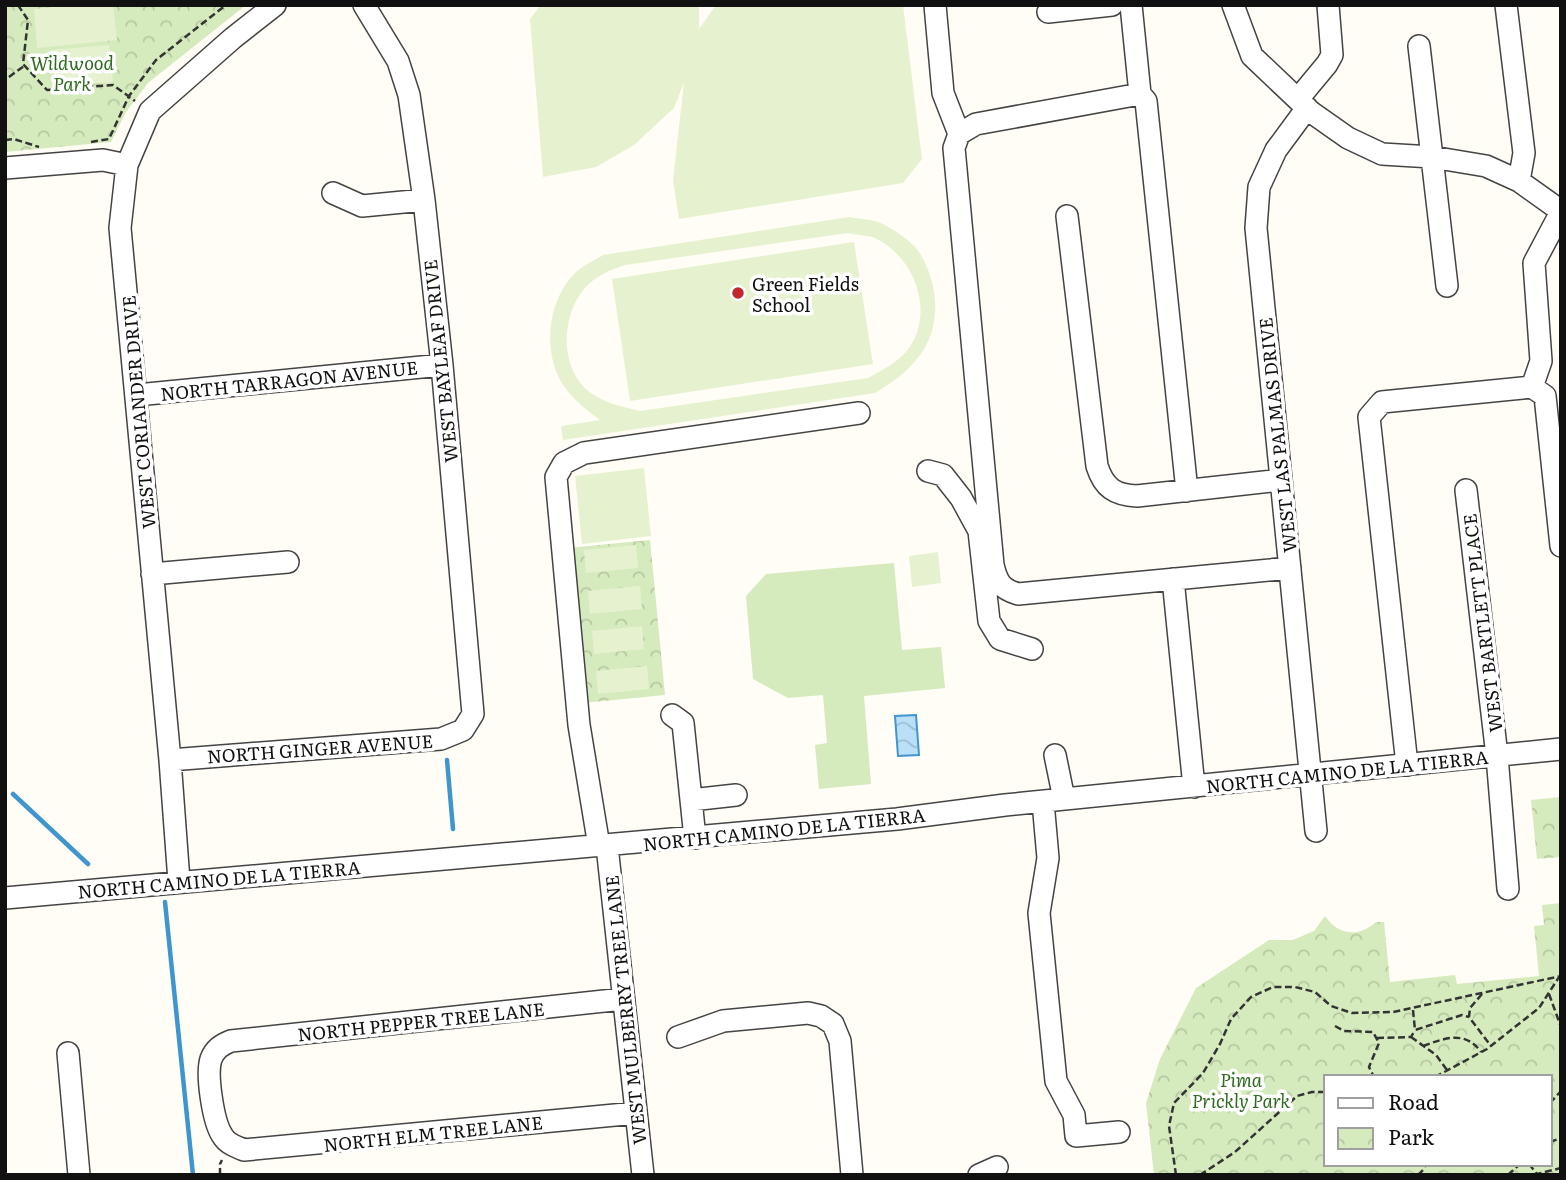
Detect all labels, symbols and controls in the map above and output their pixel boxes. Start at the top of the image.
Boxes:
park label: Wildwood Park [30,49,115,97]
street label: WEST BAYLEAF DRIVE [416,258,464,464]
place label: Green Fields School [752,270,859,318]
marker: Green Fields School [730,285,746,301]
street label: WEST CORIANDER DRIVE [114,294,162,530]
street label: WEST LAS PALMAS DRIVE [1251,316,1303,554]
street label: NORTH TARRAGON AVENUE [159,353,419,407]
street label: WEST BARTLETT PLACE [1455,512,1509,734]
street label: NORTH GINGER AVENUE [206,727,434,769]
street label: NORTH CAMINO DE LA TIERRA [1205,743,1489,799]
street label: NORTH CAMINO DE LA TIERRA [642,801,926,857]
street label: NORTH CAMINO DE LA TIERRA [77,853,361,905]
street label: WEST MULBERRY TREE LANE [597,874,653,1146]
street label: NORTH PEPPER TREE LANE [296,995,546,1047]
park label: Pima Prickly Park [1192,1066,1290,1114]
legend [1324,1075,1552,1166]
text: Road [1388,1085,1439,1116]
street label: NORTH ELM TREE LANE [322,1108,544,1158]
text: Park [1388,1120,1434,1151]

